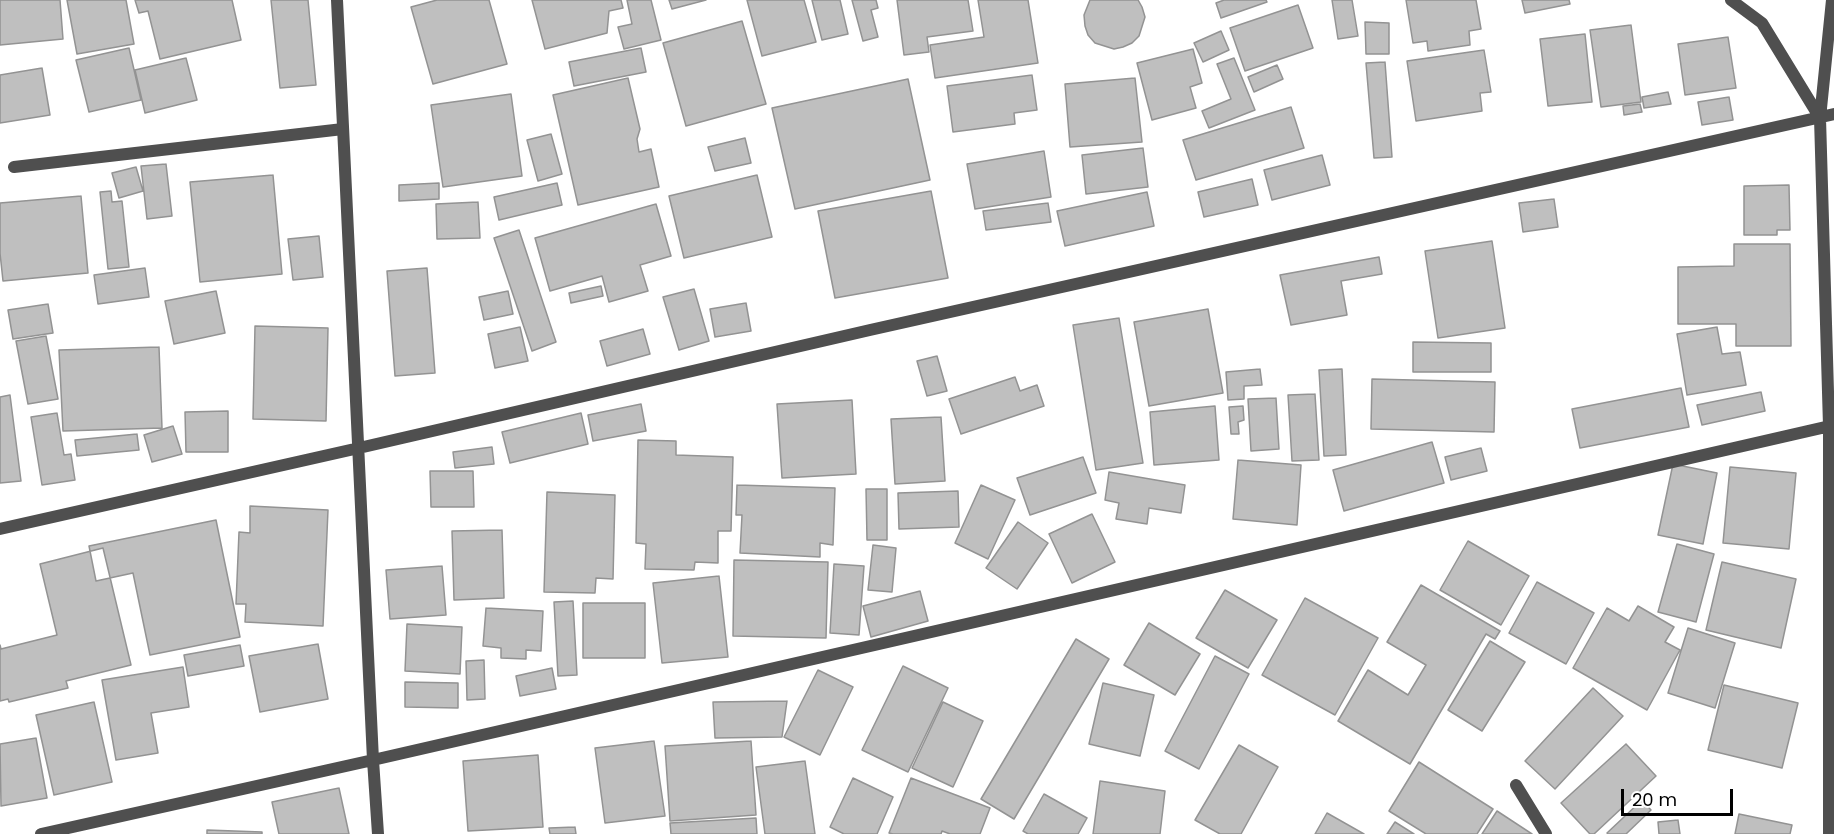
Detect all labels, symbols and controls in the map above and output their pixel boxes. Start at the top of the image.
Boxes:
scale bar [1624,777,1736,815]
text: 20 m [1632,787,1677,812]

